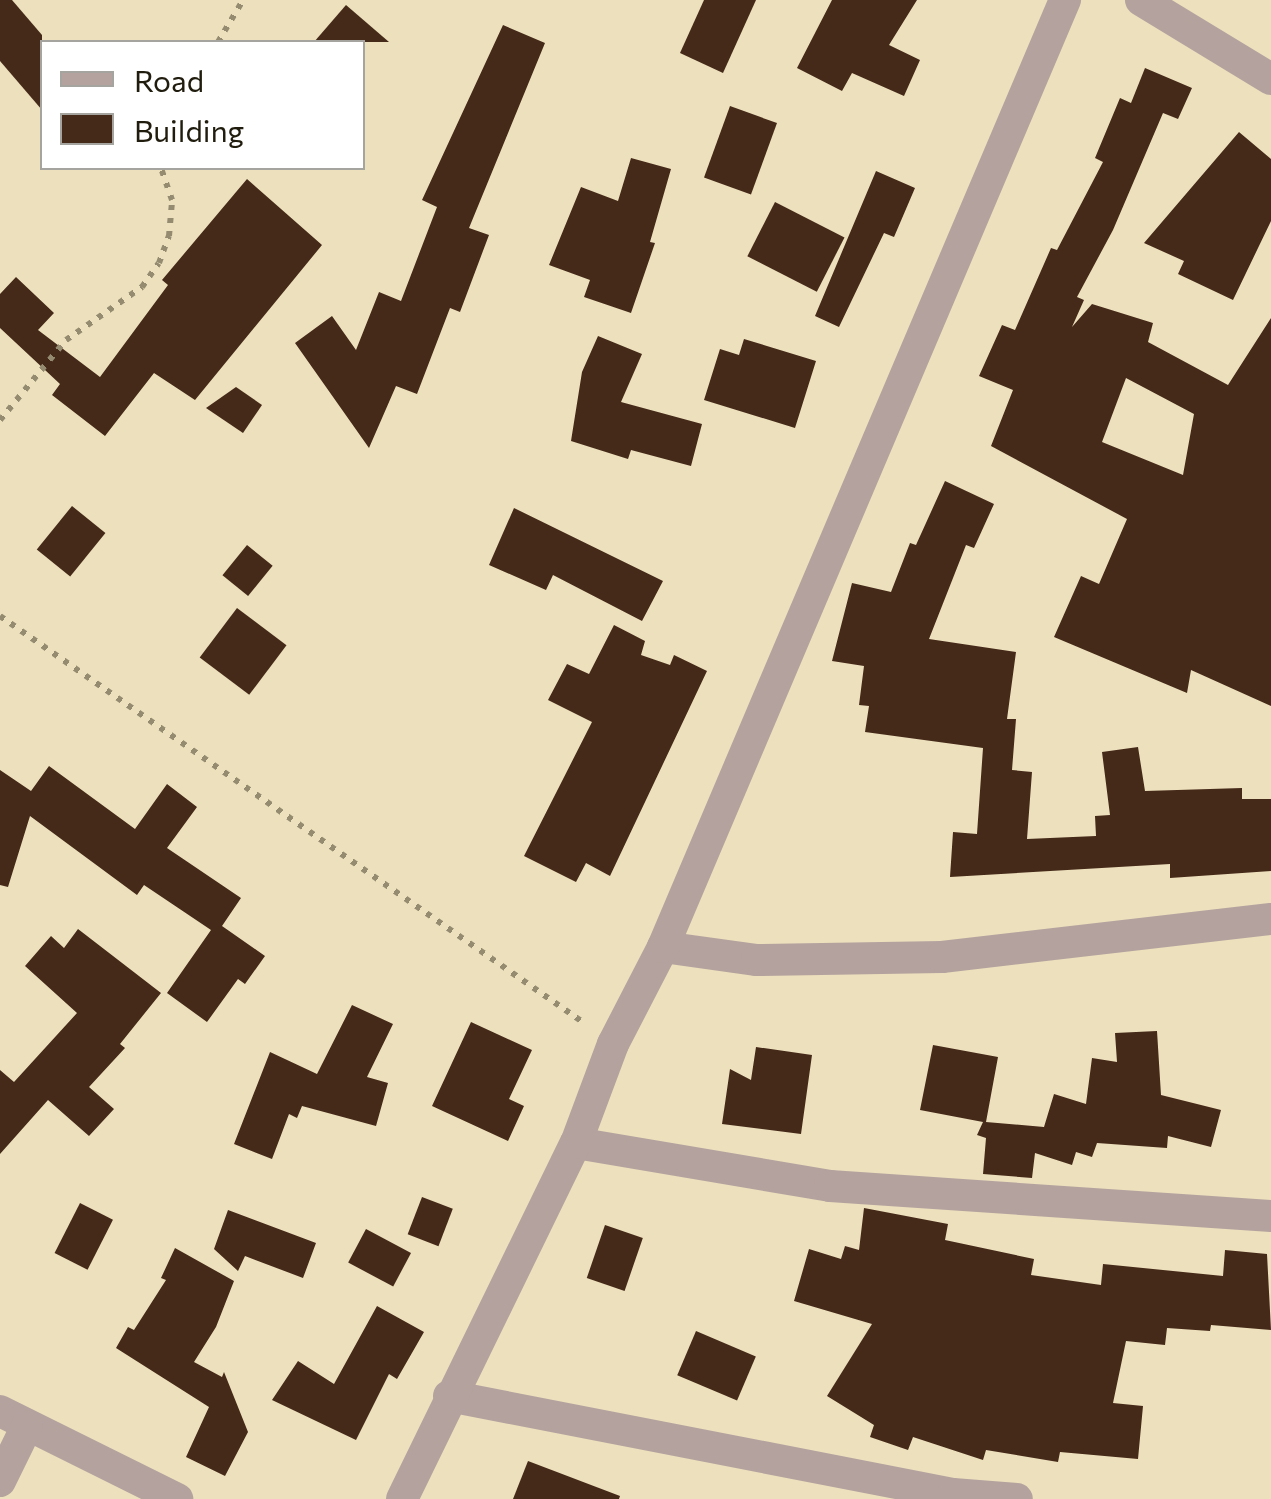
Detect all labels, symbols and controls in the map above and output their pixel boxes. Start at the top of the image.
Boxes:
legend [40,40,365,170]
text: Road [134,61,204,98]
text: Building [134,111,244,148]

